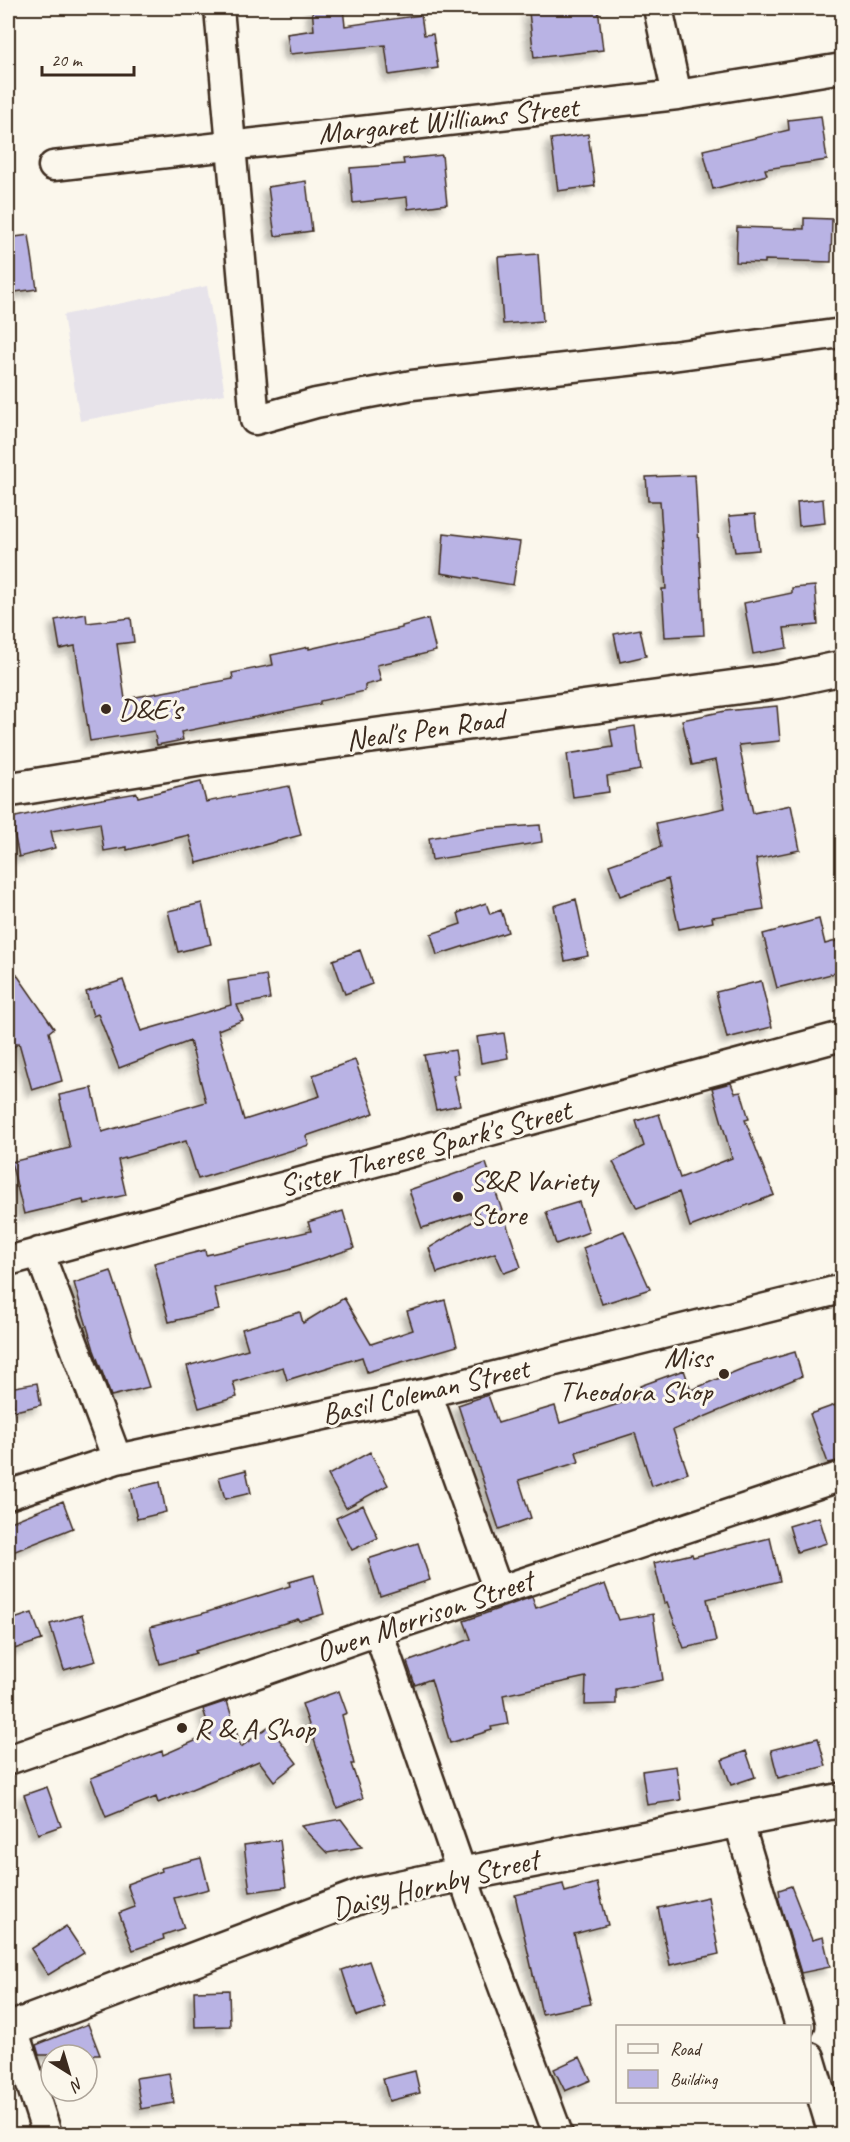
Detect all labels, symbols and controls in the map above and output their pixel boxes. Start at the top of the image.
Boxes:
scale bar [42,39,134,77]
text: 20 m [51,49,84,71]
street label: Margaret Williams Street [316,87,583,153]
place label: D&E's [118,690,185,728]
street label: Neal's Pen Road [343,698,511,759]
marker: D&E's [99,702,113,716]
street label: Sister Therese Spark's Street [275,1090,578,1205]
place label: S&R Variety Store [470,1161,601,1233]
marker: S&R Variety Store [451,1190,465,1204]
place label: Miss Theodora Shop [559,1338,715,1410]
street label: Basil Coleman Street [318,1348,535,1433]
marker: Miss Theodora Shop [717,1367,731,1381]
street label: Owen Morrison Street [310,1560,542,1671]
place label: R & A Shop [194,1709,317,1747]
marker: R & A Shop [175,1721,189,1735]
street label: Daisy Hornby Street [328,1839,546,1928]
legend [616,2025,811,2103]
text: Road [670,2038,703,2060]
north arrow [39,2043,99,2103]
text: Building [670,2068,719,2090]
text: N [65,2073,87,2097]

